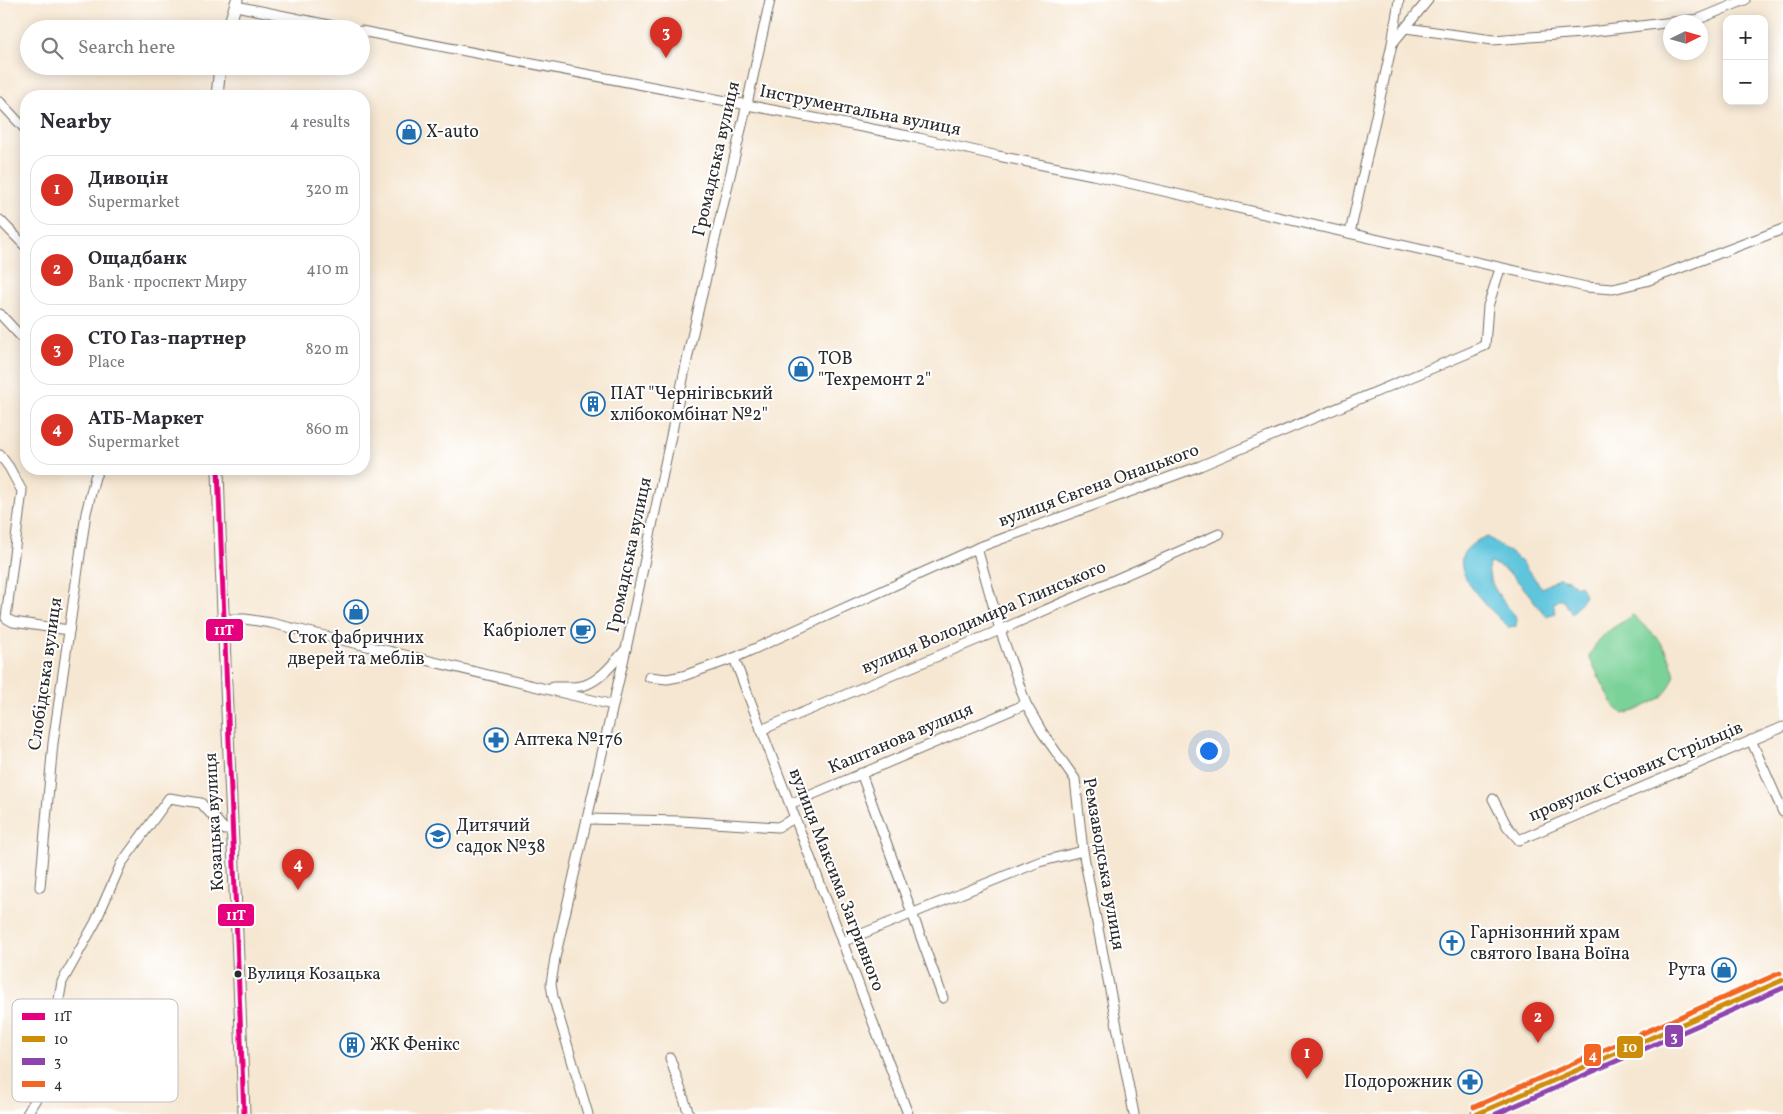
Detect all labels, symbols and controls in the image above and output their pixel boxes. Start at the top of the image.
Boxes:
north arrow [1663,15,1708,60]
map controls [1723,15,1768,105]
button: + [1723,15,1768,60]
pin: 3 [650,17,682,58]
search box [20,20,370,75]
icon: search [38,34,66,62]
text: Search here [78,35,175,61]
button: − [1723,60,1768,105]
street label: Громадська вулиця [687,79,747,239]
street label: Інструментальна вулиця [757,79,963,143]
text: Nearby [40,108,111,137]
text: 4 results [290,112,350,134]
shop icon: X-auto [396,119,422,145]
place label: X-auto [426,120,479,145]
text: Дивоцін [88,166,168,192]
text: 1 [54,179,60,201]
text: 320 m [305,179,349,201]
text: Supermarket [88,192,180,214]
text: Ощадбанк [88,246,187,272]
text: 2 [53,259,61,281]
text: 410 m [306,259,349,281]
text: Bank · проспект Миру [88,272,247,294]
text: СТО Газ-партнер [88,326,246,352]
text: 3 [53,339,61,361]
text: 820 m [305,339,349,361]
place label: ТОВ "Техремонт 2" [818,347,931,393]
text: Place [88,352,125,374]
shop icon: ТОВ "Техремонт 2" [788,356,814,382]
place label: ПАТ "Чернігівський хлібокомбінат №2" [610,382,773,428]
building icon: ПАТ "Чернігівський хлібокомбінат №2" [580,391,606,417]
text: АТБ-Маркет [88,406,204,432]
text: 4 [52,419,62,441]
text: 860 m [306,419,349,441]
text: Supermarket [88,432,180,454]
street label: вулиця Євгена Онацького [995,438,1203,534]
street label: Громадська вулиця [601,475,659,635]
street label: вулиця Володимира Глинського [858,555,1110,681]
street label: Слобідська вулиця [23,596,69,752]
shop icon: Сток фабричних дверей та меблів [343,599,369,625]
line badge: 11Т [205,618,244,642]
cafe icon: Кабріолет [570,618,596,644]
place label: Кабріолет [483,619,566,644]
text: 11Т [214,622,234,641]
place label: Сток фабричних дверей та меблів [287,626,425,672]
street label: Каштанова вулиця [825,697,977,781]
street label: провулок Січових Стрільців [1525,715,1747,829]
pharmacy icon: Аптека №176 [483,727,509,753]
place label: Аптека №176 [514,728,623,753]
your location [1196,738,1222,764]
street label: Козацька вулиця [199,752,231,892]
street label: вулиця Максима Загривного [782,765,890,995]
street label: Ремзаводська вулиця [1076,776,1130,952]
place label: Дитячий садок №38 [456,814,545,860]
school or university icon: Дитячий садок №38 [425,823,451,849]
pin: 4 [282,849,314,890]
line badge: 11Т [217,903,255,927]
text: 11Т [226,907,246,926]
place label: Гарнізонний храм святого Івана Воїна [1470,921,1630,967]
church icon: Гарнізонний храм святого Івана Воїна [1439,930,1465,956]
shop icon: Рута [1711,957,1737,983]
place label: Рута [1668,958,1706,983]
place label: Вулиця Козацька [247,963,381,986]
marker: Вулиця Козацька [233,969,243,979]
legend [12,999,178,1102]
pin: 2 [1522,1002,1554,1043]
text: 11Т [54,1008,72,1027]
line badge: 3 [1664,1024,1684,1048]
text: 3 [1670,1028,1678,1047]
text: 10 [54,1031,68,1050]
building icon: ЖК Фенікс [339,1032,365,1058]
place label: ЖК Фенікс [370,1033,460,1058]
line badge: 10 [1616,1035,1644,1059]
pin: 1 [1291,1038,1323,1079]
text: 10 [1623,1039,1637,1058]
line badge: 4 [1583,1043,1602,1067]
text: 4 [1589,1047,1598,1066]
text: 3 [54,1053,61,1072]
pharmacy icon: Подорожник [1457,1069,1483,1095]
place label: Подорожник [1344,1070,1452,1095]
text: 4 [54,1076,62,1095]

